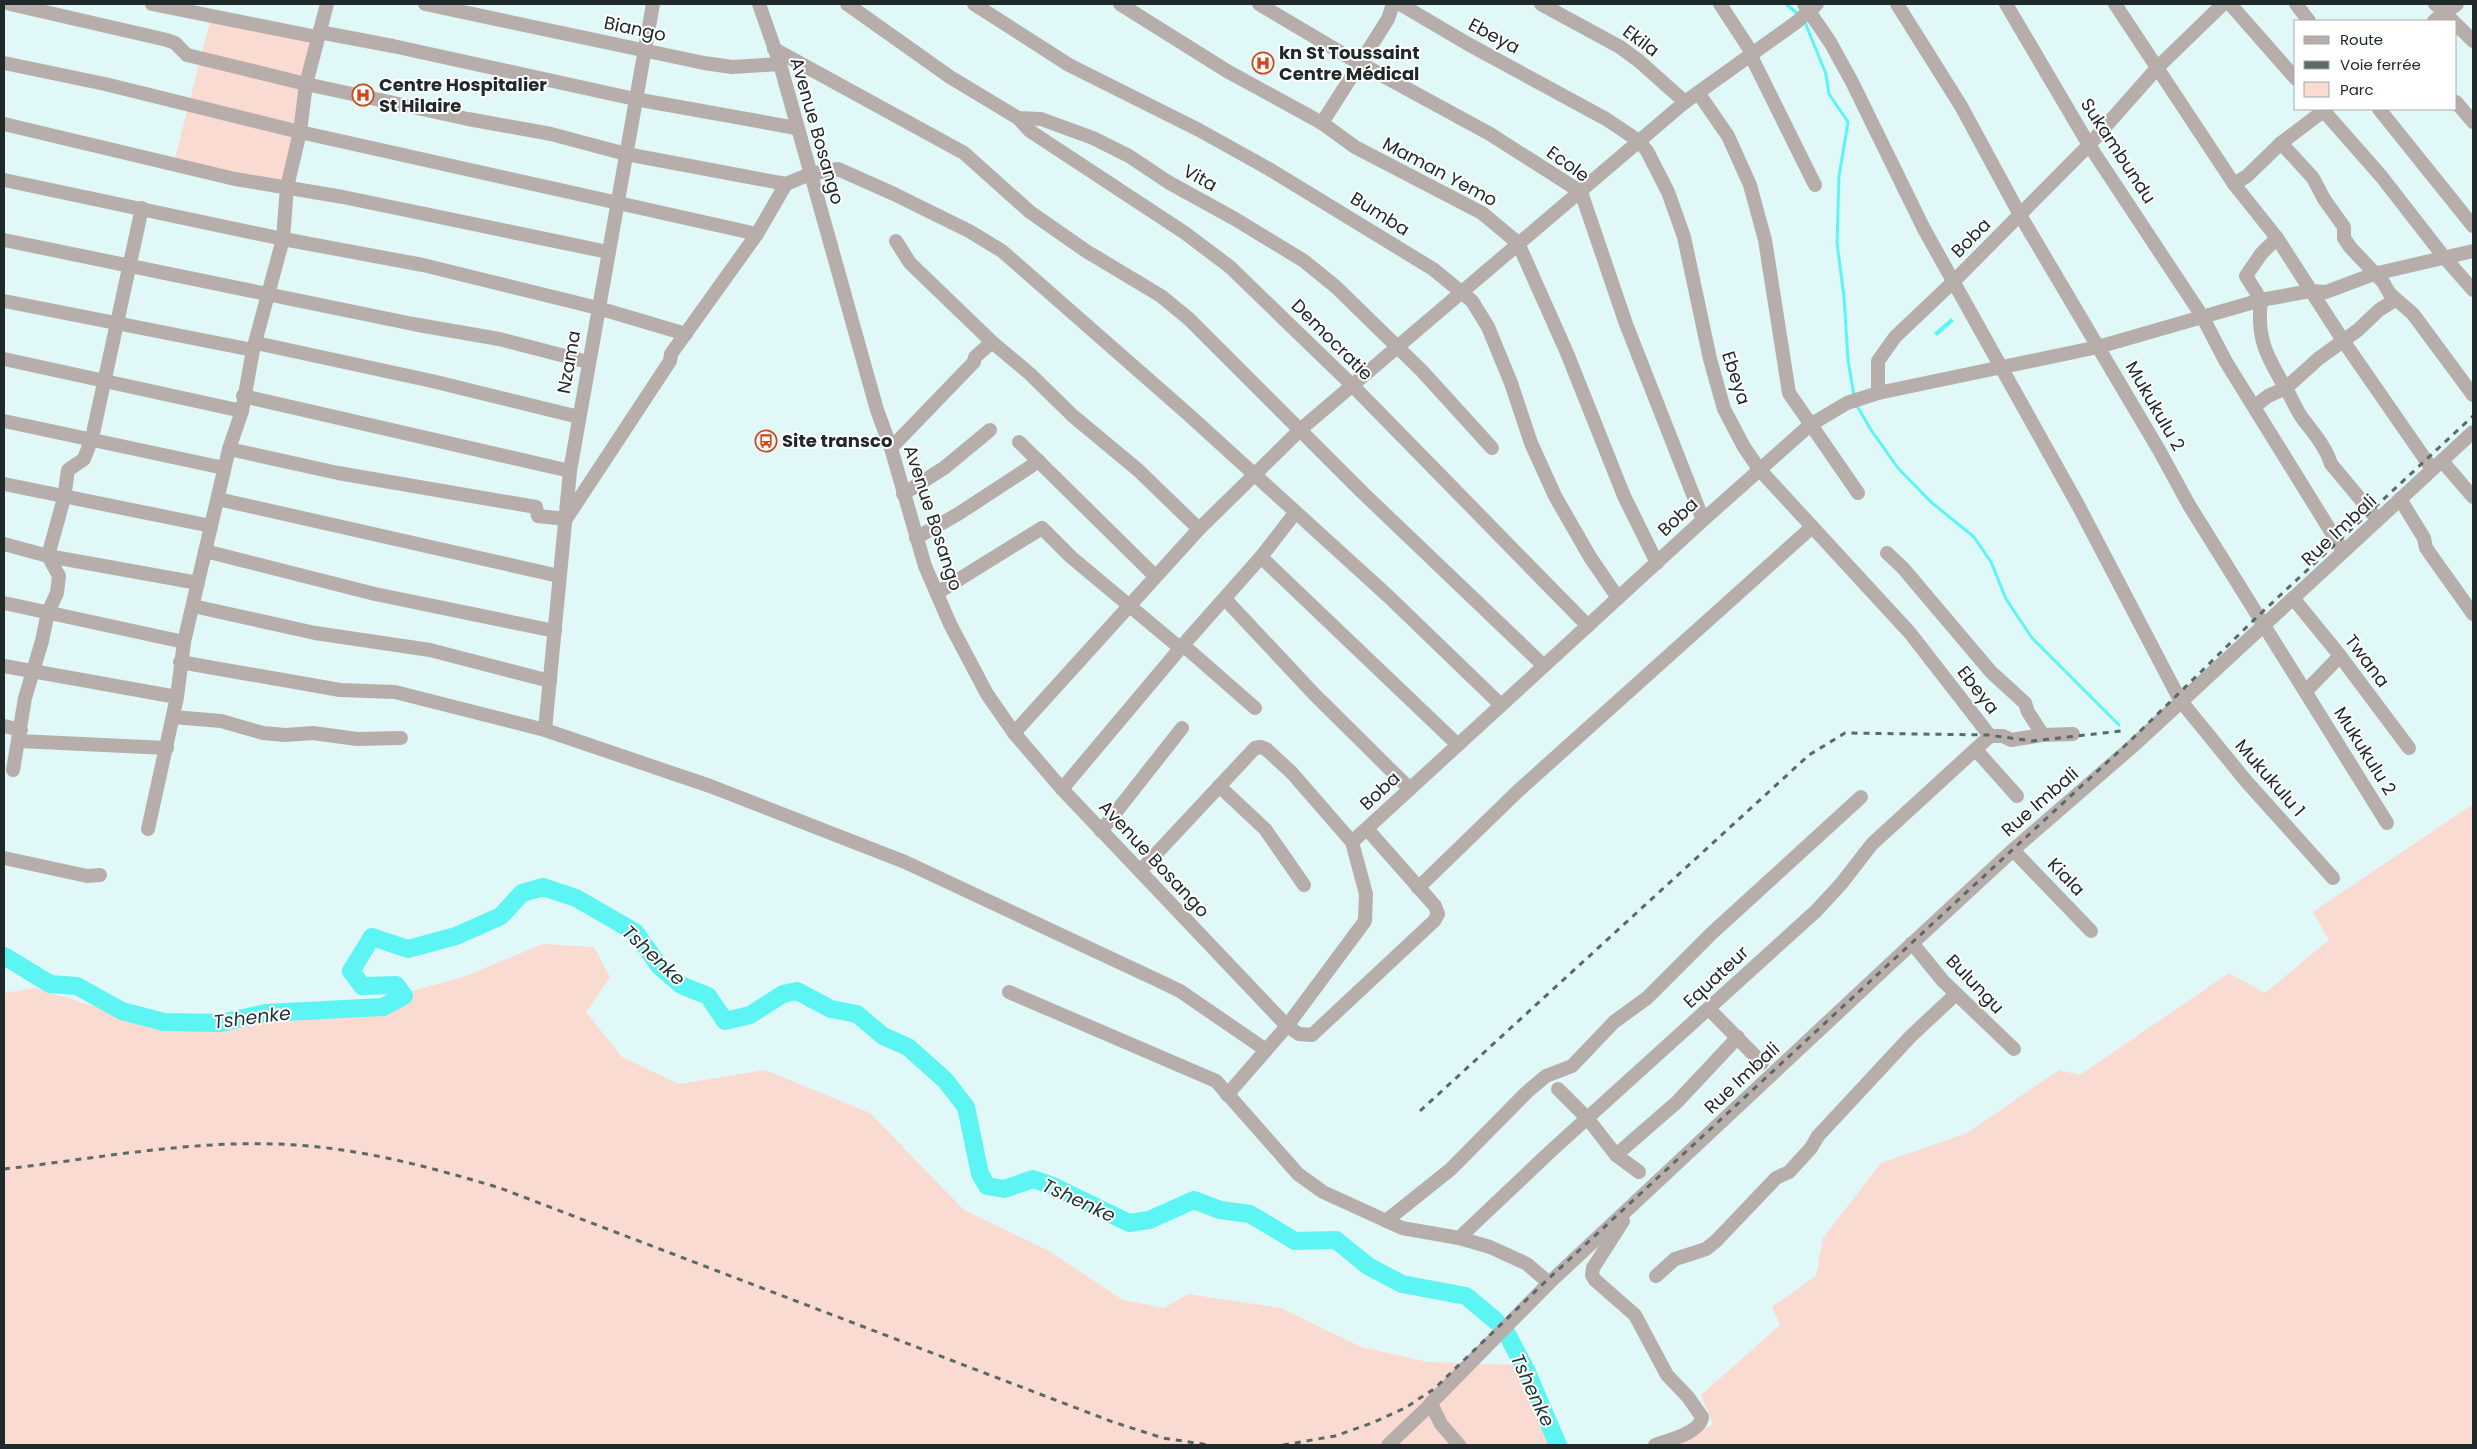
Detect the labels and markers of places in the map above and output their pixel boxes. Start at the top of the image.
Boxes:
place label: kn St Toussaint Centre Médical [1279,40,1420,86]
hospital icon: kn St Toussaint Centre Médical [1251,51,1275,75]
place label: Centre Hospitalier St Hilaire [379,72,547,118]
hospital icon: Centre Hospitalier St Hilaire [351,83,375,107]
place label: Site transco [782,428,892,453]
bus stop icon: Site transco [754,429,778,453]

